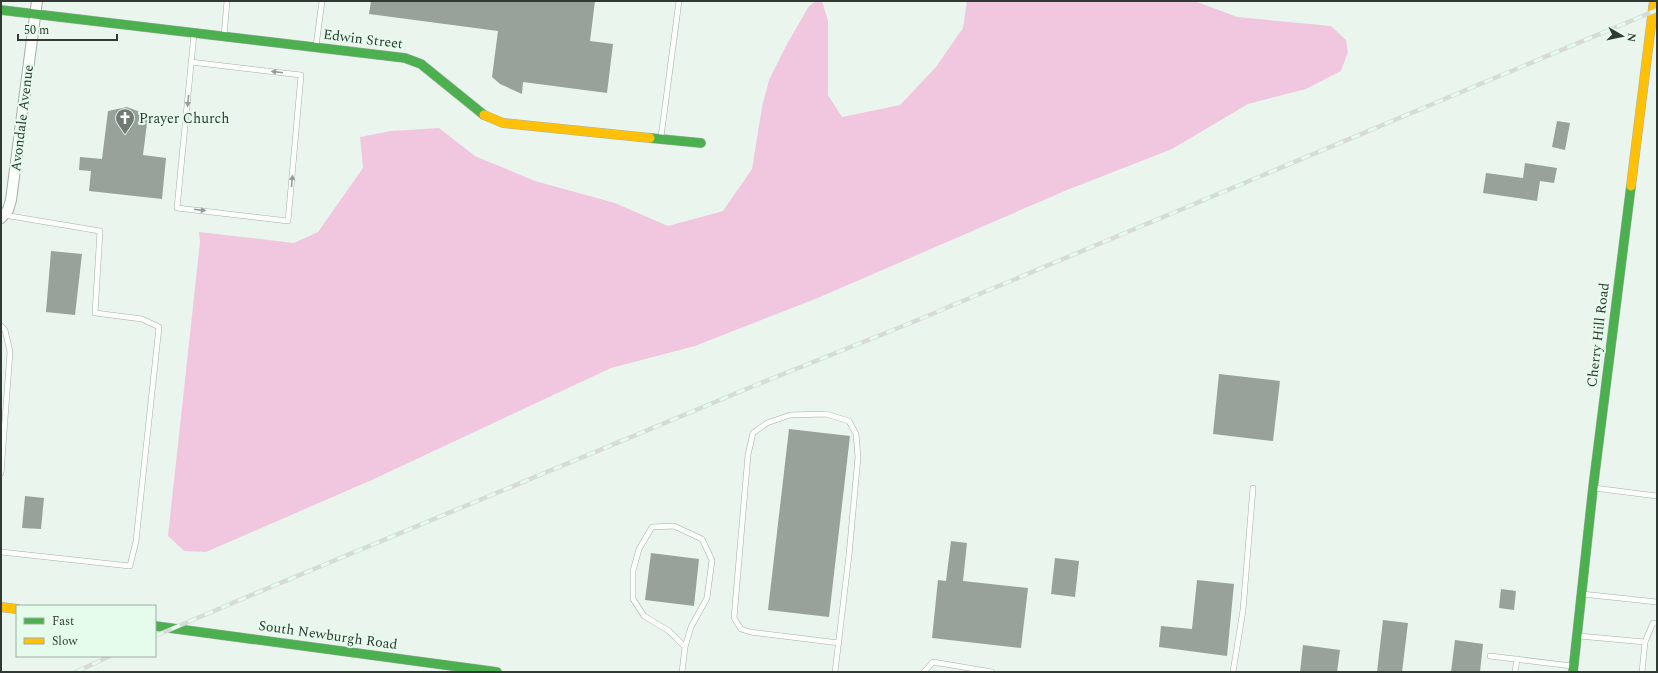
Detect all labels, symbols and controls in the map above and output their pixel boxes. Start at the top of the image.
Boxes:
scale bar [18,16,117,42]
north arrow [1602,16,1642,56]
text: 50 m [24,21,49,40]
street label: Edwin Street [322,24,404,54]
text: N [1622,32,1640,43]
street label: Avondale Avenue [5,63,39,173]
one-way arrow [271,69,283,76]
one-way arrow [184,95,191,107]
church icon: Prayer Church [114,107,136,135]
place label: Prayer Church [139,108,229,129]
one-way arrow [289,175,295,187]
one-way arrow [194,207,206,214]
street label: Cherry Hill Road [1581,281,1615,389]
legend [16,605,156,657]
text: Fast [52,612,74,631]
street label: South Newburgh Road [257,615,399,655]
text: Slow [52,632,78,651]

